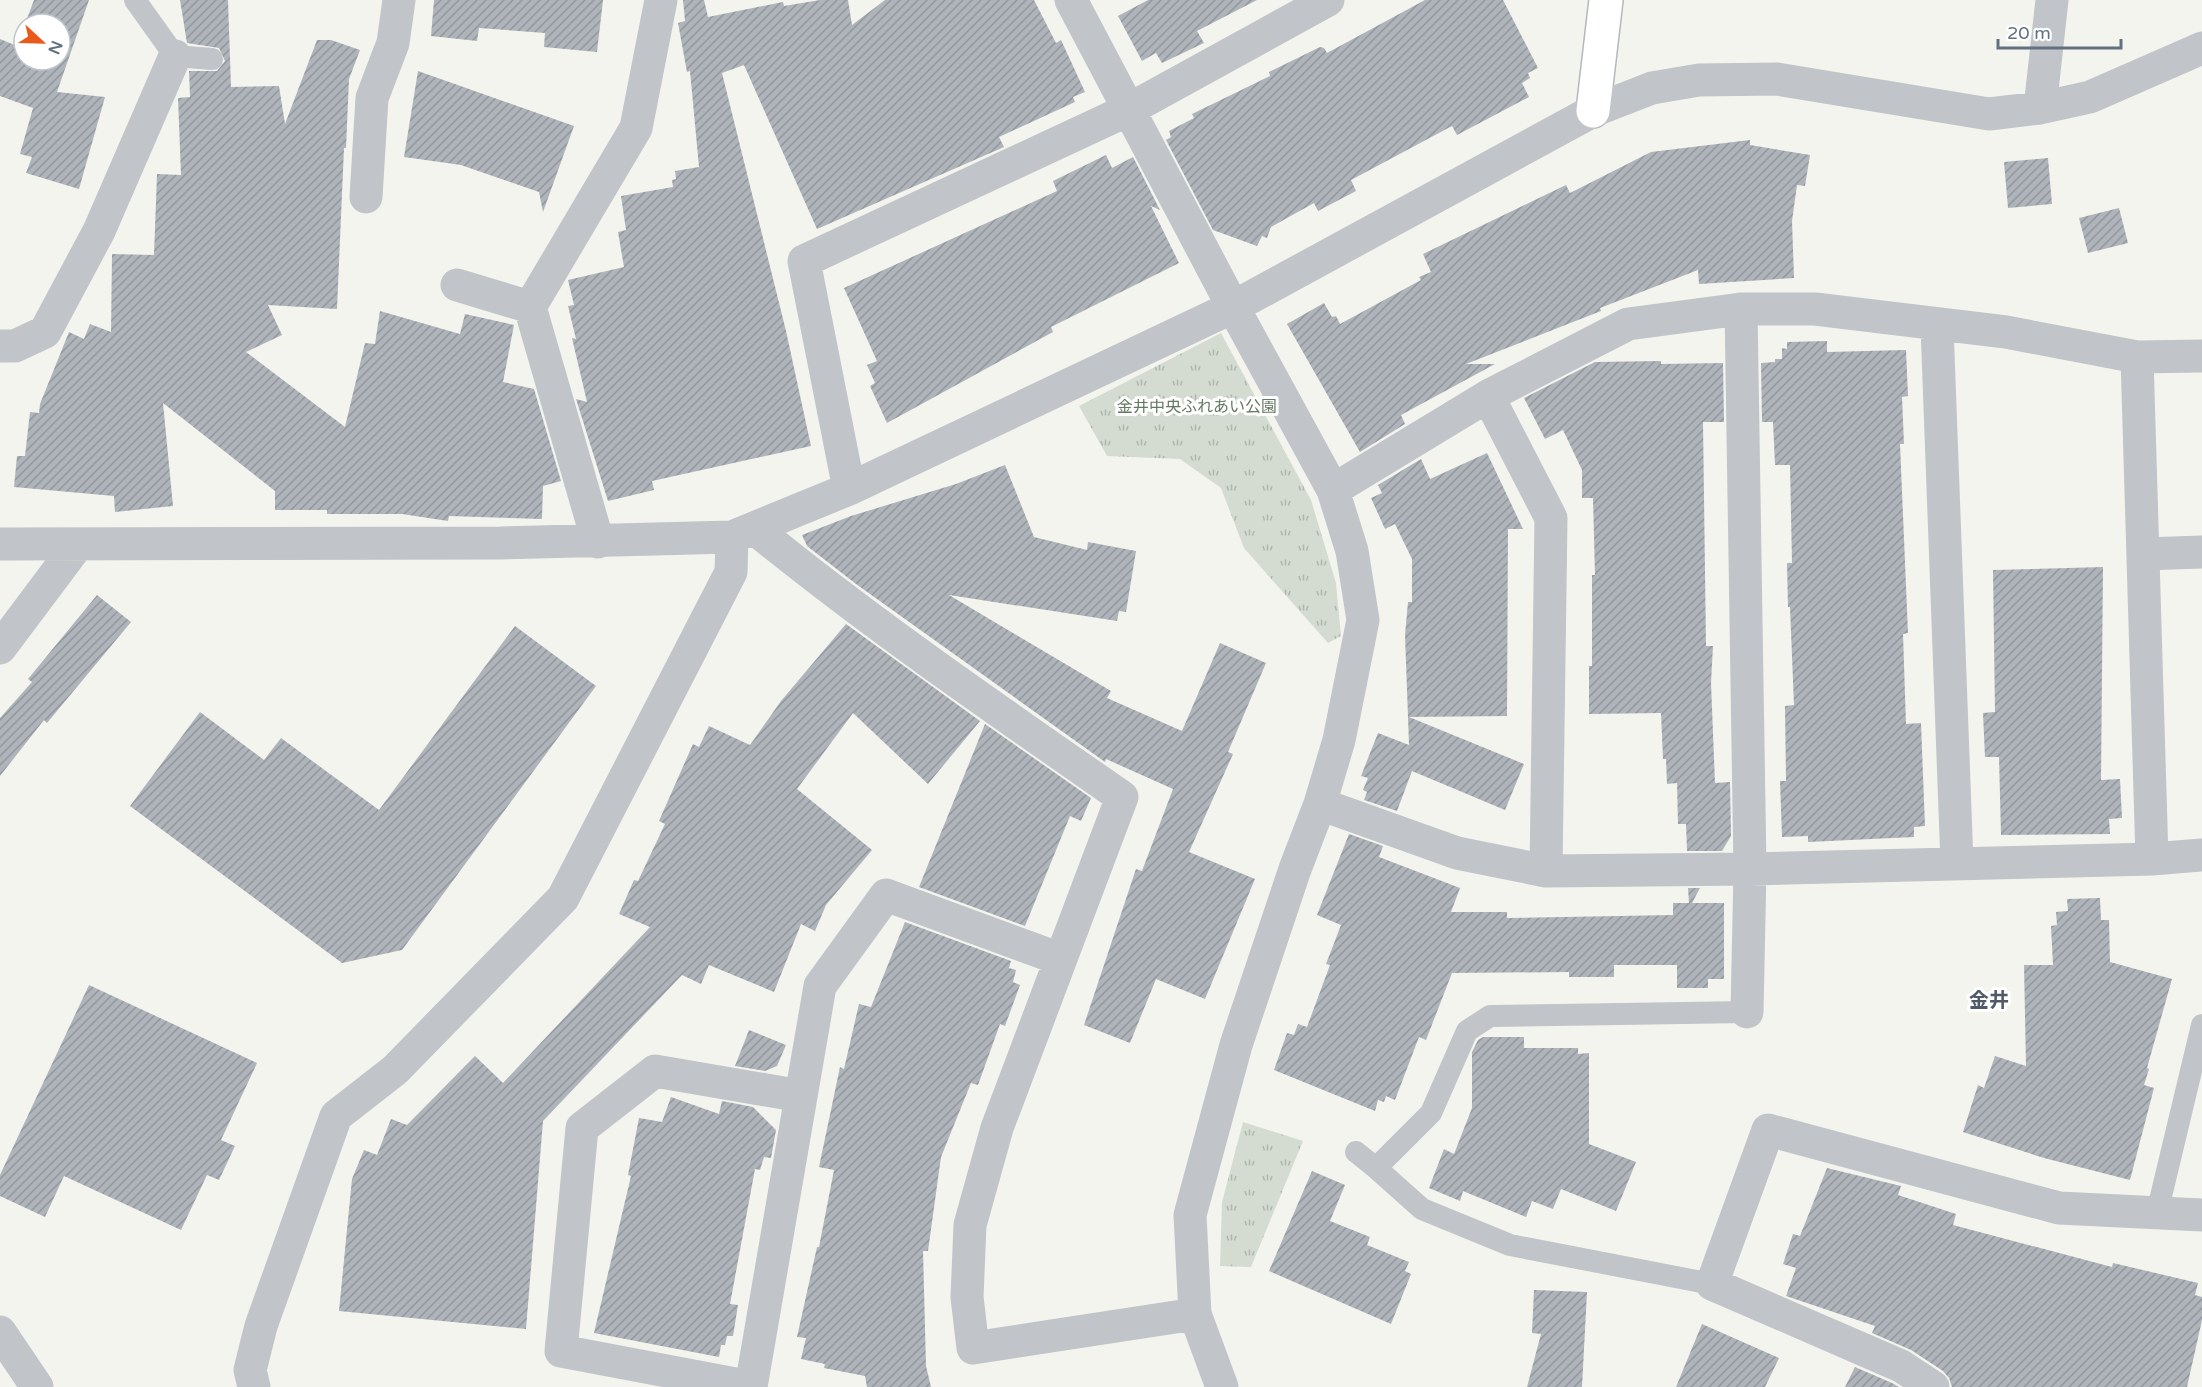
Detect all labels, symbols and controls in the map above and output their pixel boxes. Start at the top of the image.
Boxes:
north arrow [12,12,72,72]
scale bar [1998,12,2121,50]
text: 20 m [2007,22,2051,44]
text: N [43,38,67,57]
park label: 金井中央ふれあい公園 [1117,397,1277,417]
district label: 金井 [1969,989,2009,1013]

